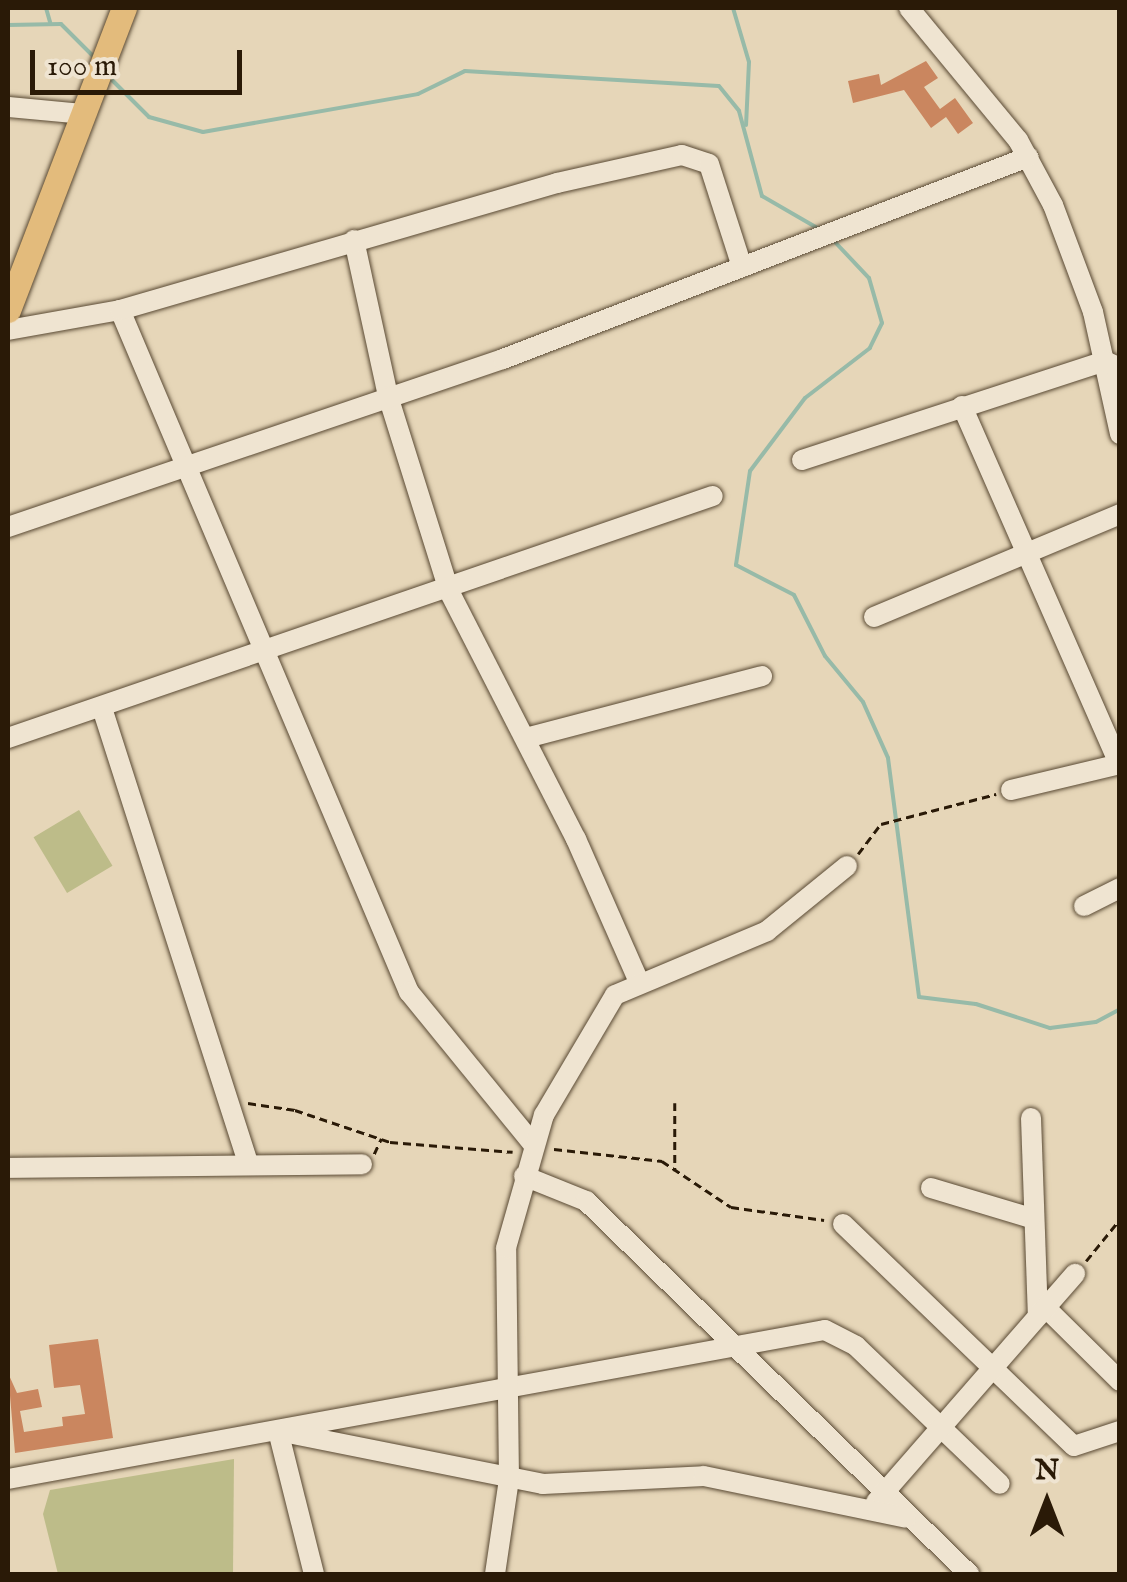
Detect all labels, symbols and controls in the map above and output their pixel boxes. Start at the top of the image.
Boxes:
scale bar [35,30,248,92]
text: 100 m [47,48,117,86]
north arrow [997,1452,1097,1552]
text: N [1035,1454,1059,1489]

